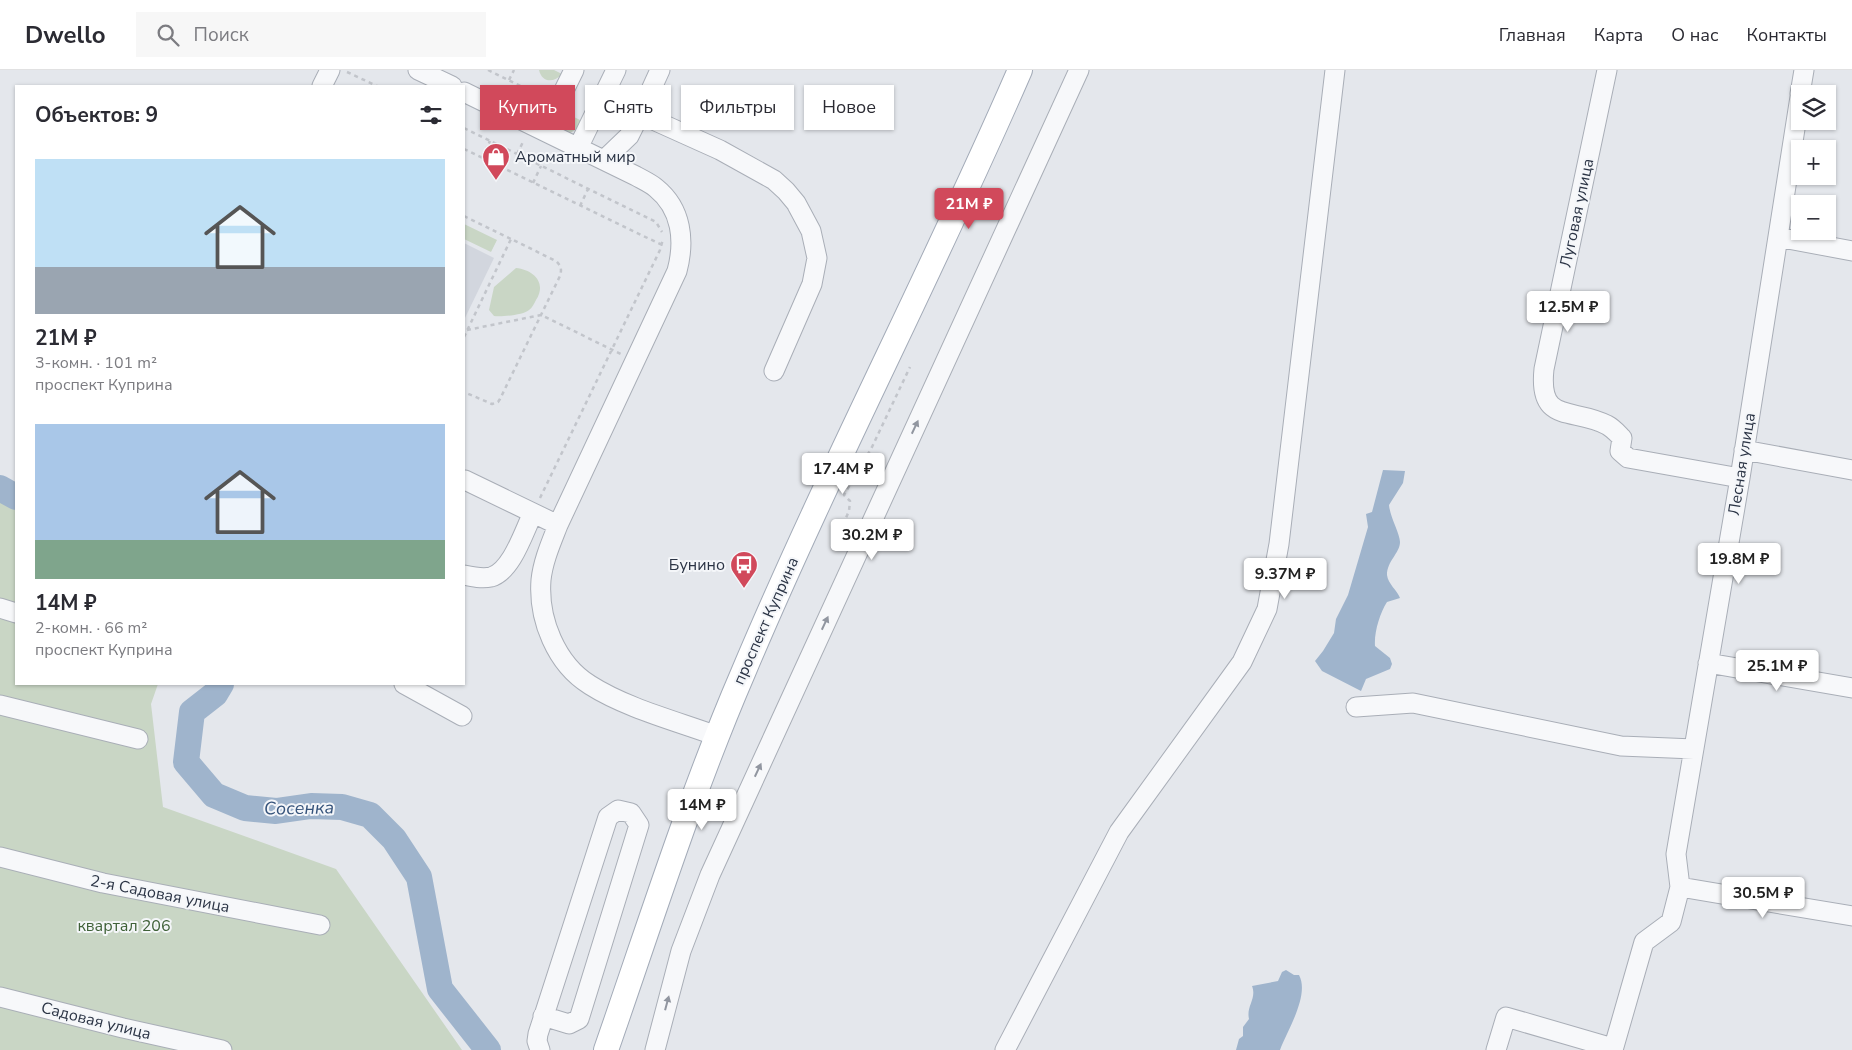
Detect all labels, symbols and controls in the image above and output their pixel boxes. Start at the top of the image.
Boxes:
search box [136,12,486,57]
text: Dwello [25,19,106,51]
icon: search [154,21,182,49]
text: Поиск [194,22,249,48]
text: Главная [1499,23,1566,47]
text: Карта [1594,23,1643,47]
text: О нас [1671,23,1719,47]
text: Контакты [1747,23,1827,47]
chip: Купить [480,85,575,130]
chip: Снять [585,85,671,130]
chip: Фильтры [681,85,794,130]
chip: Новое [804,85,894,130]
map controls [1791,85,1836,240]
button: layers [1791,85,1836,130]
text: Объектов: 9 [35,101,158,129]
icon: filters [417,101,445,129]
button: + [1791,140,1836,185]
shop icon: Ароматный мир [481,142,511,181]
place label: Ароматный мир [515,146,635,168]
street label: Луговая улица [1555,156,1599,270]
pin: 21M ₽ [934,188,1004,230]
icon: home [195,192,285,282]
text: 21M ₽ [945,193,993,215]
button: − [1791,195,1836,240]
pin: 12.5M ₽ [1522,290,1614,333]
text: 12.5M ₽ [1538,296,1598,318]
text: 21M ₽ [35,324,97,352]
text: 3-комн. · 101 m² [35,352,157,374]
text: проспект Куприна [35,374,173,396]
street label: Лесная улица [1723,411,1761,517]
one-way arrow [911,420,919,434]
pin: 17.4M ₽ [797,452,889,495]
icon: home [195,457,285,547]
text: 17.4M ₽ [813,458,873,480]
pin: 30.2M ₽ [826,518,918,561]
text: 30.2M ₽ [842,524,902,546]
pin: 19.8M ₽ [1693,542,1785,585]
text: 19.8M ₽ [1709,548,1769,570]
bus stop icon: Бунино [729,550,759,589]
place label: Бунино [669,554,725,576]
street label: проспект Куприна [728,554,804,688]
pin: 9.37M ₽ [1239,558,1331,600]
text: 9.37M ₽ [1255,563,1315,585]
text: 14M ₽ [35,589,97,617]
one-way arrow [821,615,830,630]
text: 2-комн. · 66 m² [35,617,147,639]
text: проспект Куприна [35,639,173,661]
pin: 25.1M ₽ [1731,650,1823,692]
text: 25.1M ₽ [1747,655,1807,677]
one-way arrow [754,763,762,777]
pin: 14M ₽ [667,788,737,831]
text: 14M ₽ [678,794,726,816]
water label: Сосенка [264,795,334,821]
street label: 2-я Садовая улица [88,870,232,918]
pin: 30.5M ₽ [1717,876,1809,919]
text: 30.5M ₽ [1733,882,1793,904]
park label: квартал 206 [77,915,171,937]
one-way arrow [663,995,671,1010]
street label: Садовая улица [39,997,153,1045]

